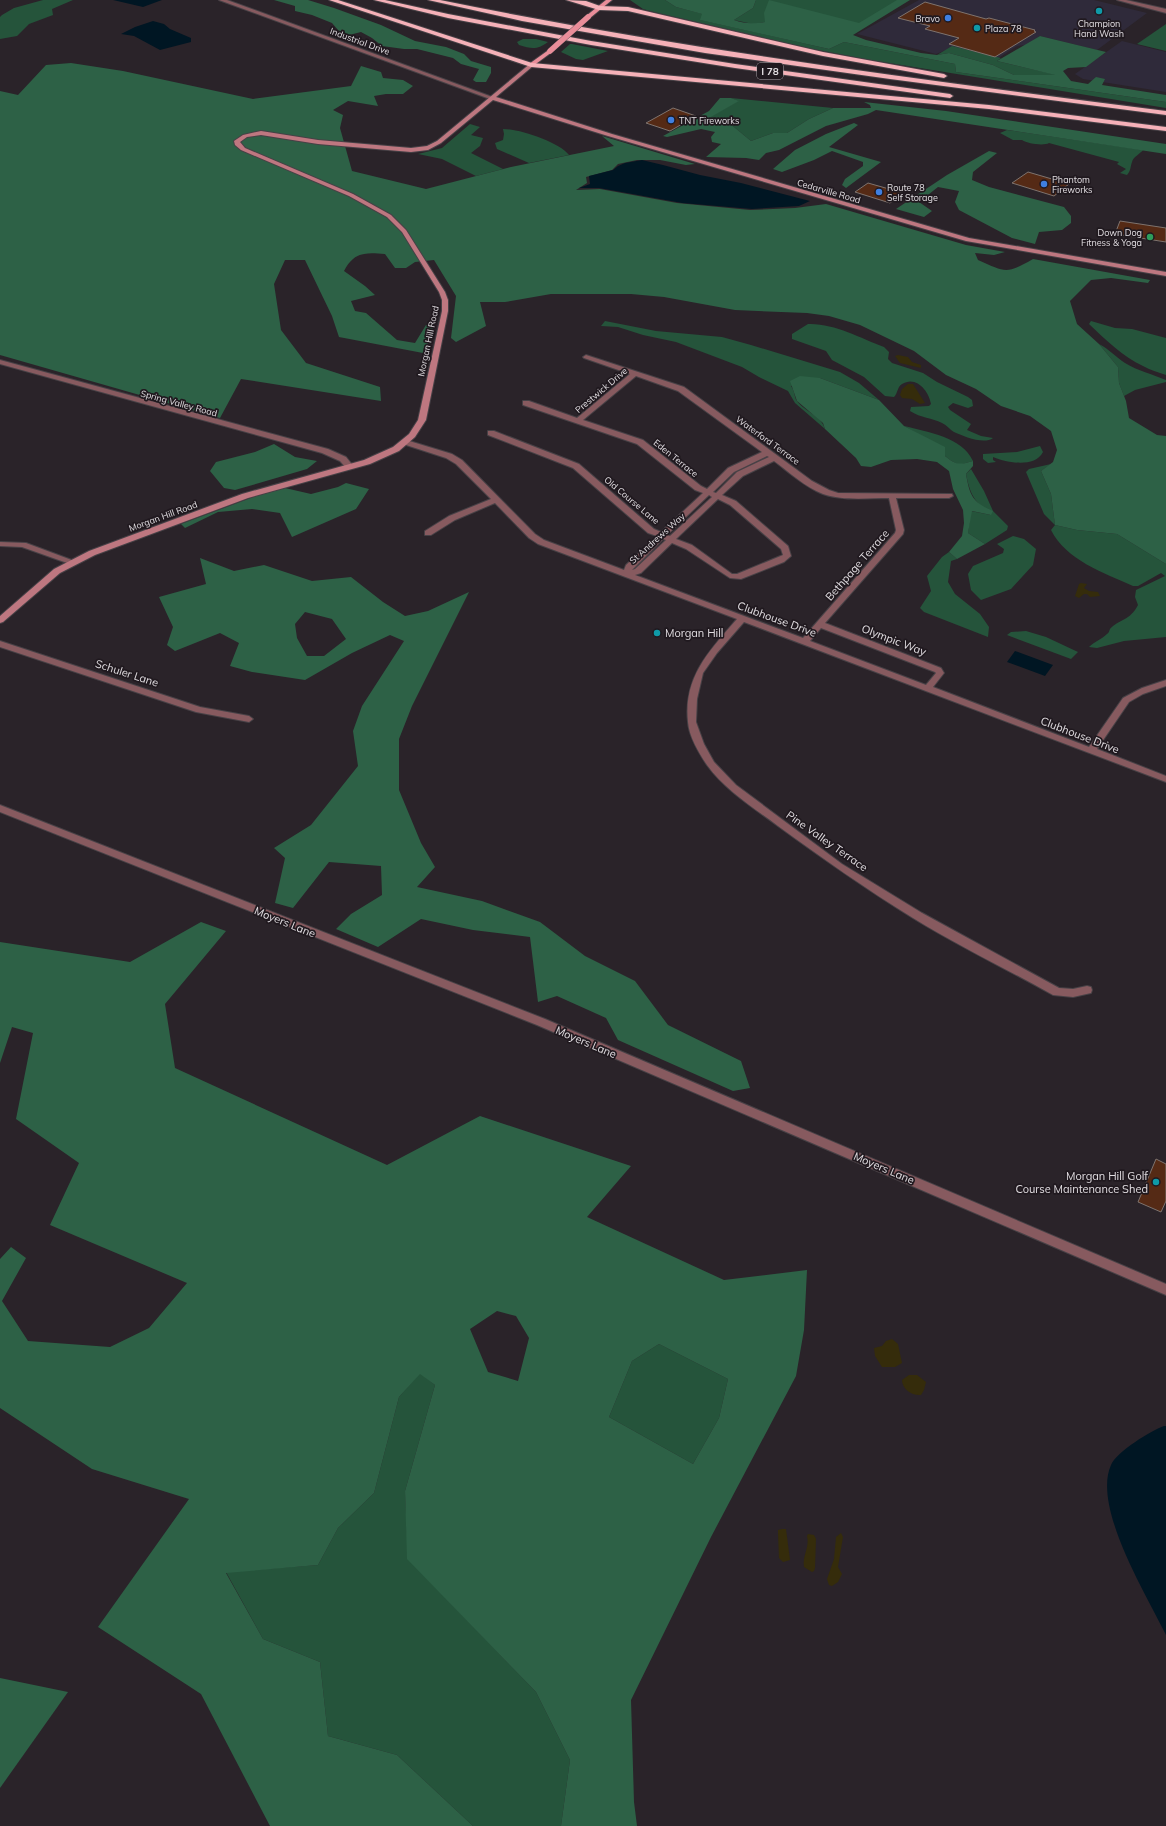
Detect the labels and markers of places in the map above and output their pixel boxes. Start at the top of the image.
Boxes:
marker: Champion Hand Wash [1094,6,1104,16]
place label: Bravo [915,13,940,24]
marker: Bravo [943,13,953,23]
place label: Champion Hand Wash [1074,18,1124,39]
marker: Plaza 78 [972,23,982,33]
place label: Plaza 78 [985,23,1022,34]
marker: TNT Fireworks [666,115,676,125]
place label: TNT Fireworks [679,115,739,126]
place label: Phantom Fireworks [1052,174,1092,195]
marker: Phantom Fireworks [1039,179,1049,189]
place label: Route 78 Self Storage [887,182,938,203]
marker: Route 78 Self Storage [874,187,884,197]
place label: Down Dog Fitness & Yoga [1081,227,1142,248]
marker: Down Dog Fitness & Yoga [1145,232,1155,242]
place label: Morgan Hill [665,626,723,640]
marker: Morgan Hill [652,628,662,638]
place label: Morgan Hill Golf Course Maintenance Shed [1016,1169,1148,1196]
marker: Morgan Hill Golf Course Maintenance Shed [1151,1177,1161,1187]

